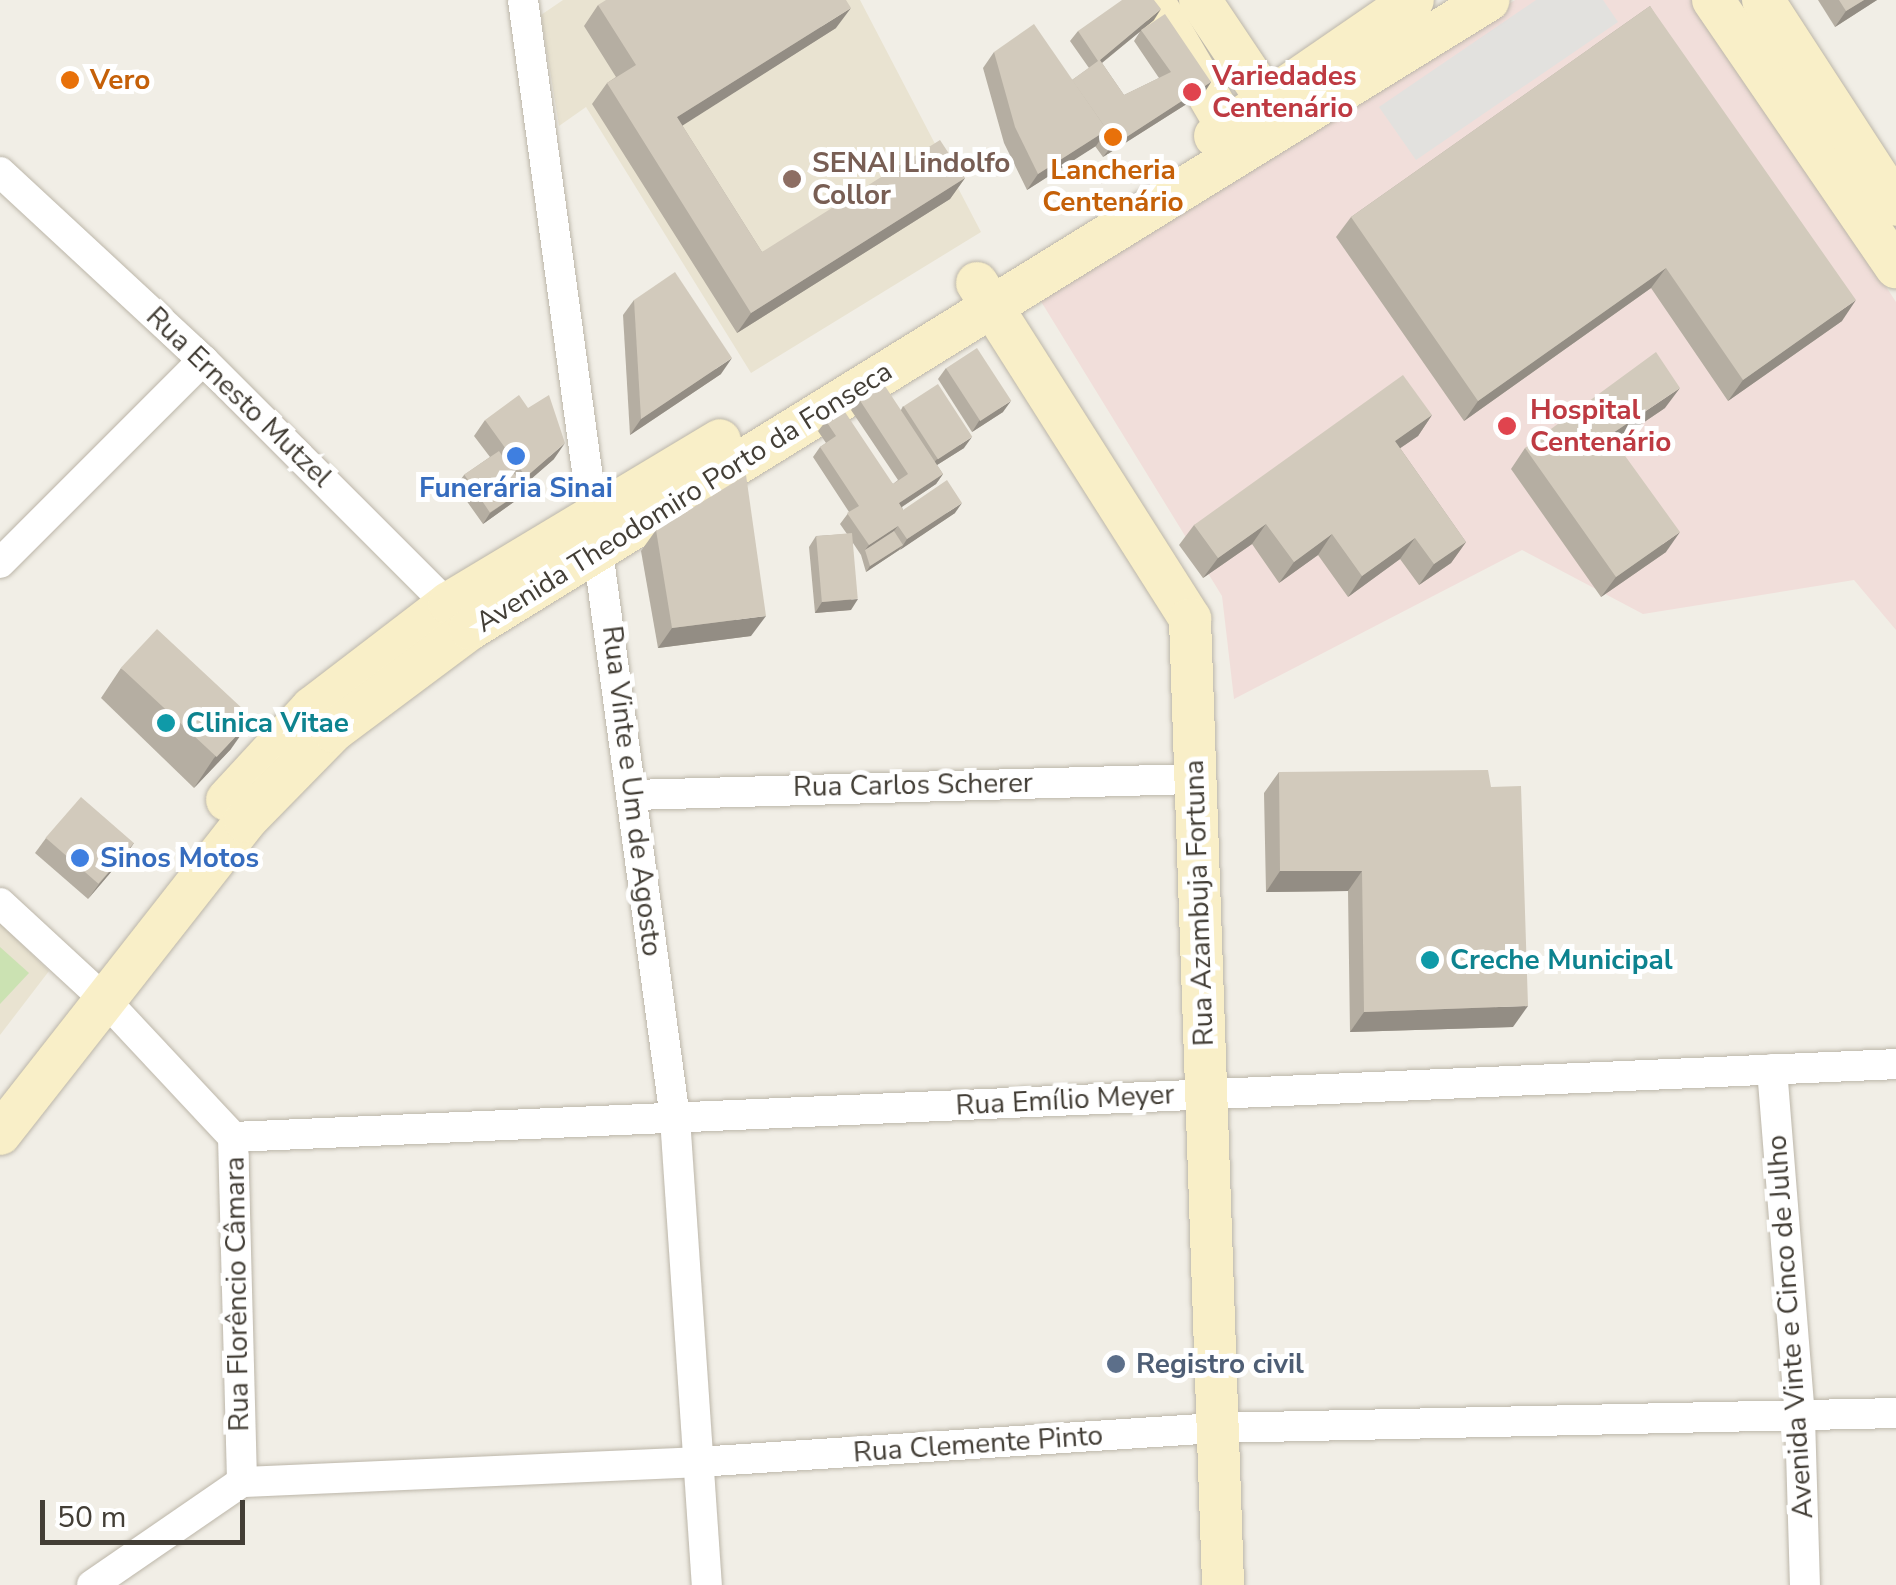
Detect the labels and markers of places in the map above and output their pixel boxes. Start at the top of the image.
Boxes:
place label: Variedades Centenário [1212,59,1357,125]
place label: Vero [90,63,150,97]
marker: Vero [59,69,81,91]
marker: Variedades Centenário [1181,81,1203,103]
marker: Lancheria Centenário [1102,126,1124,148]
place label: SENAI Lindolfo Collor [812,146,1010,212]
place label: Lancheria Centenário [1042,153,1184,219]
marker: SENAI Lindolfo Collor [781,168,803,190]
place label: Hospital Centenário [1530,393,1671,459]
marker: Hospital Centenário [1494,413,1520,439]
marker: Funerária Sinai [505,445,527,467]
place label: Funerária Sinai [419,471,613,505]
place label: Clinica Vitae [186,706,349,740]
marker: Clinica Vitae [155,712,177,734]
place label: Sinos Motos [100,841,259,875]
marker: Sinos Motos [69,847,91,869]
place label: Creche Municipal [1450,943,1673,977]
marker: Creche Municipal [1419,949,1441,971]
place label: Registro civil [1136,1347,1304,1381]
marker: Registro civil [1105,1353,1127,1375]

